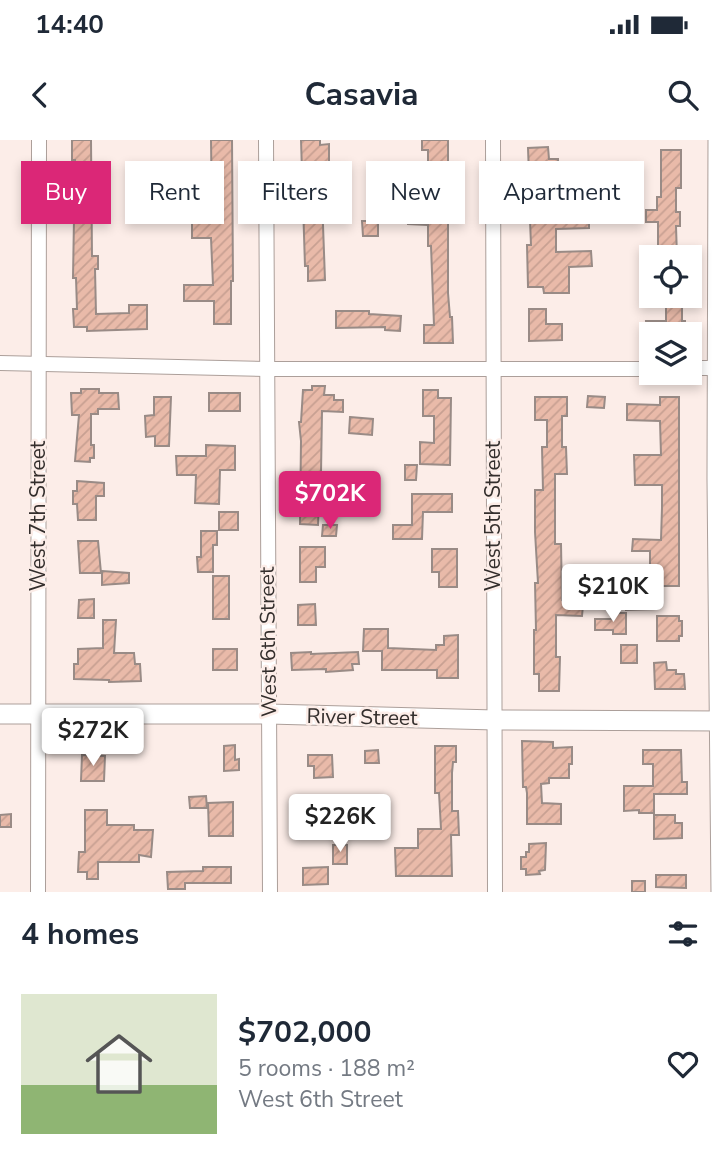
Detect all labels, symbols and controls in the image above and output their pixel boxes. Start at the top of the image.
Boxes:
text: 14:40 [35,7,104,42]
text: Casavia [304,73,419,116]
icon: back [21,76,59,114]
icon: search [664,76,702,114]
chip: Buy [21,161,111,224]
chip: Rent [125,161,224,224]
chip: Filters [238,161,352,224]
chip: New [366,161,465,224]
chip: Apartment [479,161,644,224]
map controls [639,245,702,385]
button: locate [639,245,702,308]
button: layers [639,322,702,385]
street label: West 7th Street [24,440,52,591]
street label: West 5th Street [479,440,507,591]
pin: $702K [281,472,379,531]
text: $702K [295,478,365,509]
pin: $210K [564,564,662,624]
street label: West 6th Street [253,566,283,717]
text: $210K [578,571,648,602]
street label: River Street [306,702,418,732]
pin: $272K [44,708,142,768]
text: $272K [58,715,128,746]
pin: $226K [291,794,389,854]
text: $226K [305,801,375,832]
text: 4 homes [21,914,139,955]
icon: filters [664,915,702,953]
text: $702,000 [238,1012,371,1053]
icon: home [77,1022,161,1106]
icon: heart [664,1045,702,1083]
text: 5 rooms · 188 m² [238,1053,415,1084]
text: West 6th Street [238,1084,403,1115]

